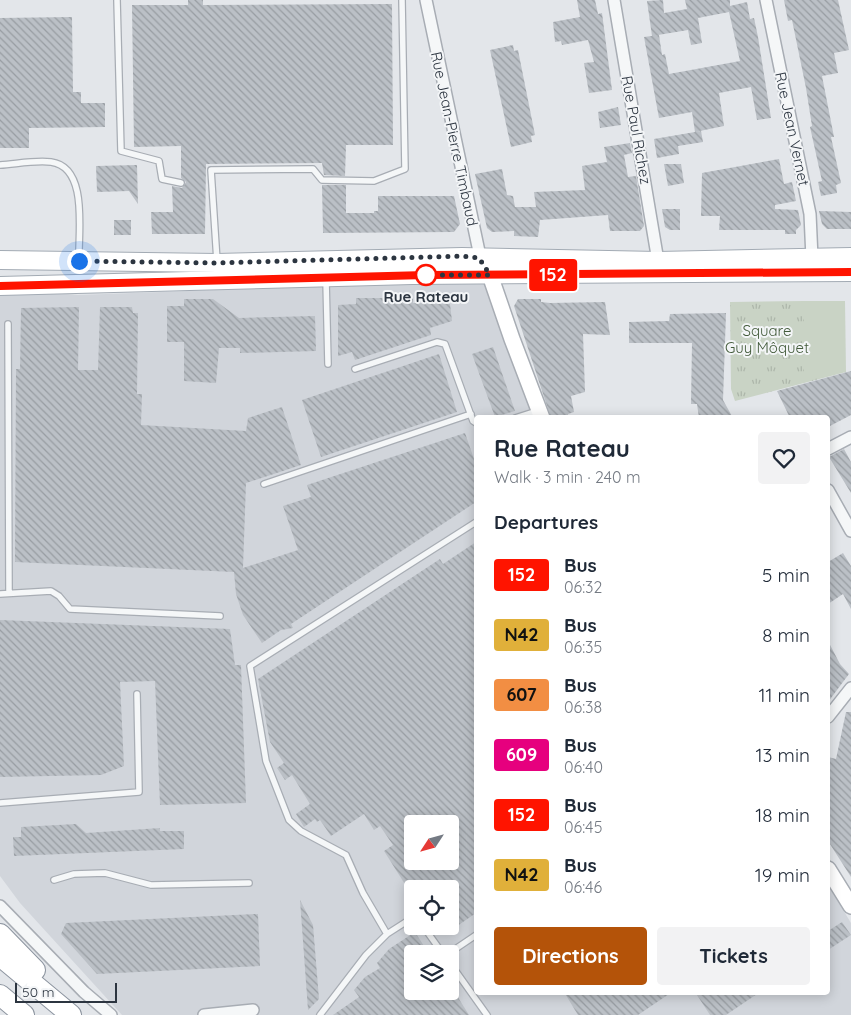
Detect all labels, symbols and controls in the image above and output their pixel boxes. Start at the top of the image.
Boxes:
street label: Rue Jean-Pierre Timbaud [427,50,482,228]
street label: Rue Jean Vernet [771,70,814,188]
street label: Rue Paul Richez [618,74,655,186]
your location [67,249,92,274]
line badge: 152 [524,259,582,291]
text: 152 [539,263,567,286]
marker: Rue Rateau [415,264,437,286]
place label: Rue Rateau [384,287,468,306]
park label: Square Guy Môquet [725,321,809,357]
button: heart [758,432,810,484]
text: Rue Rateau [494,433,630,463]
text: Walk · 3 min · 240 m [494,467,641,487]
text: Departures [494,510,598,534]
text: Bus [564,553,597,577]
text: 152 [508,563,535,586]
text: 5 min [762,563,810,587]
text: 06:32 [564,577,602,597]
text: Bus [564,613,597,637]
text: N42 [504,623,539,646]
text: 8 min [762,623,810,647]
text: 06:35 [564,637,602,657]
text: Bus [564,673,597,697]
text: 607 [506,683,537,706]
text: 11 min [758,683,810,707]
text: 06:38 [564,697,602,717]
text: Bus [564,733,597,757]
text: 609 [506,743,537,766]
text: 13 min [755,743,810,767]
text: 06:40 [564,757,603,777]
text: Bus [564,793,597,817]
text: 152 [508,803,535,826]
text: 18 min [755,803,810,827]
north arrow [404,815,459,870]
map controls [404,815,459,1000]
text: 06:45 [564,817,602,837]
text: Bus [564,853,597,877]
text: N42 [504,863,539,886]
text: 19 min [755,863,810,887]
text: 06:46 [564,877,602,897]
button: locate [404,880,459,935]
button: Directions [494,927,647,985]
button: Tickets [657,927,810,985]
button: layers [404,945,459,1000]
scale bar [15,980,118,1003]
text: 50 m [22,983,55,1001]

